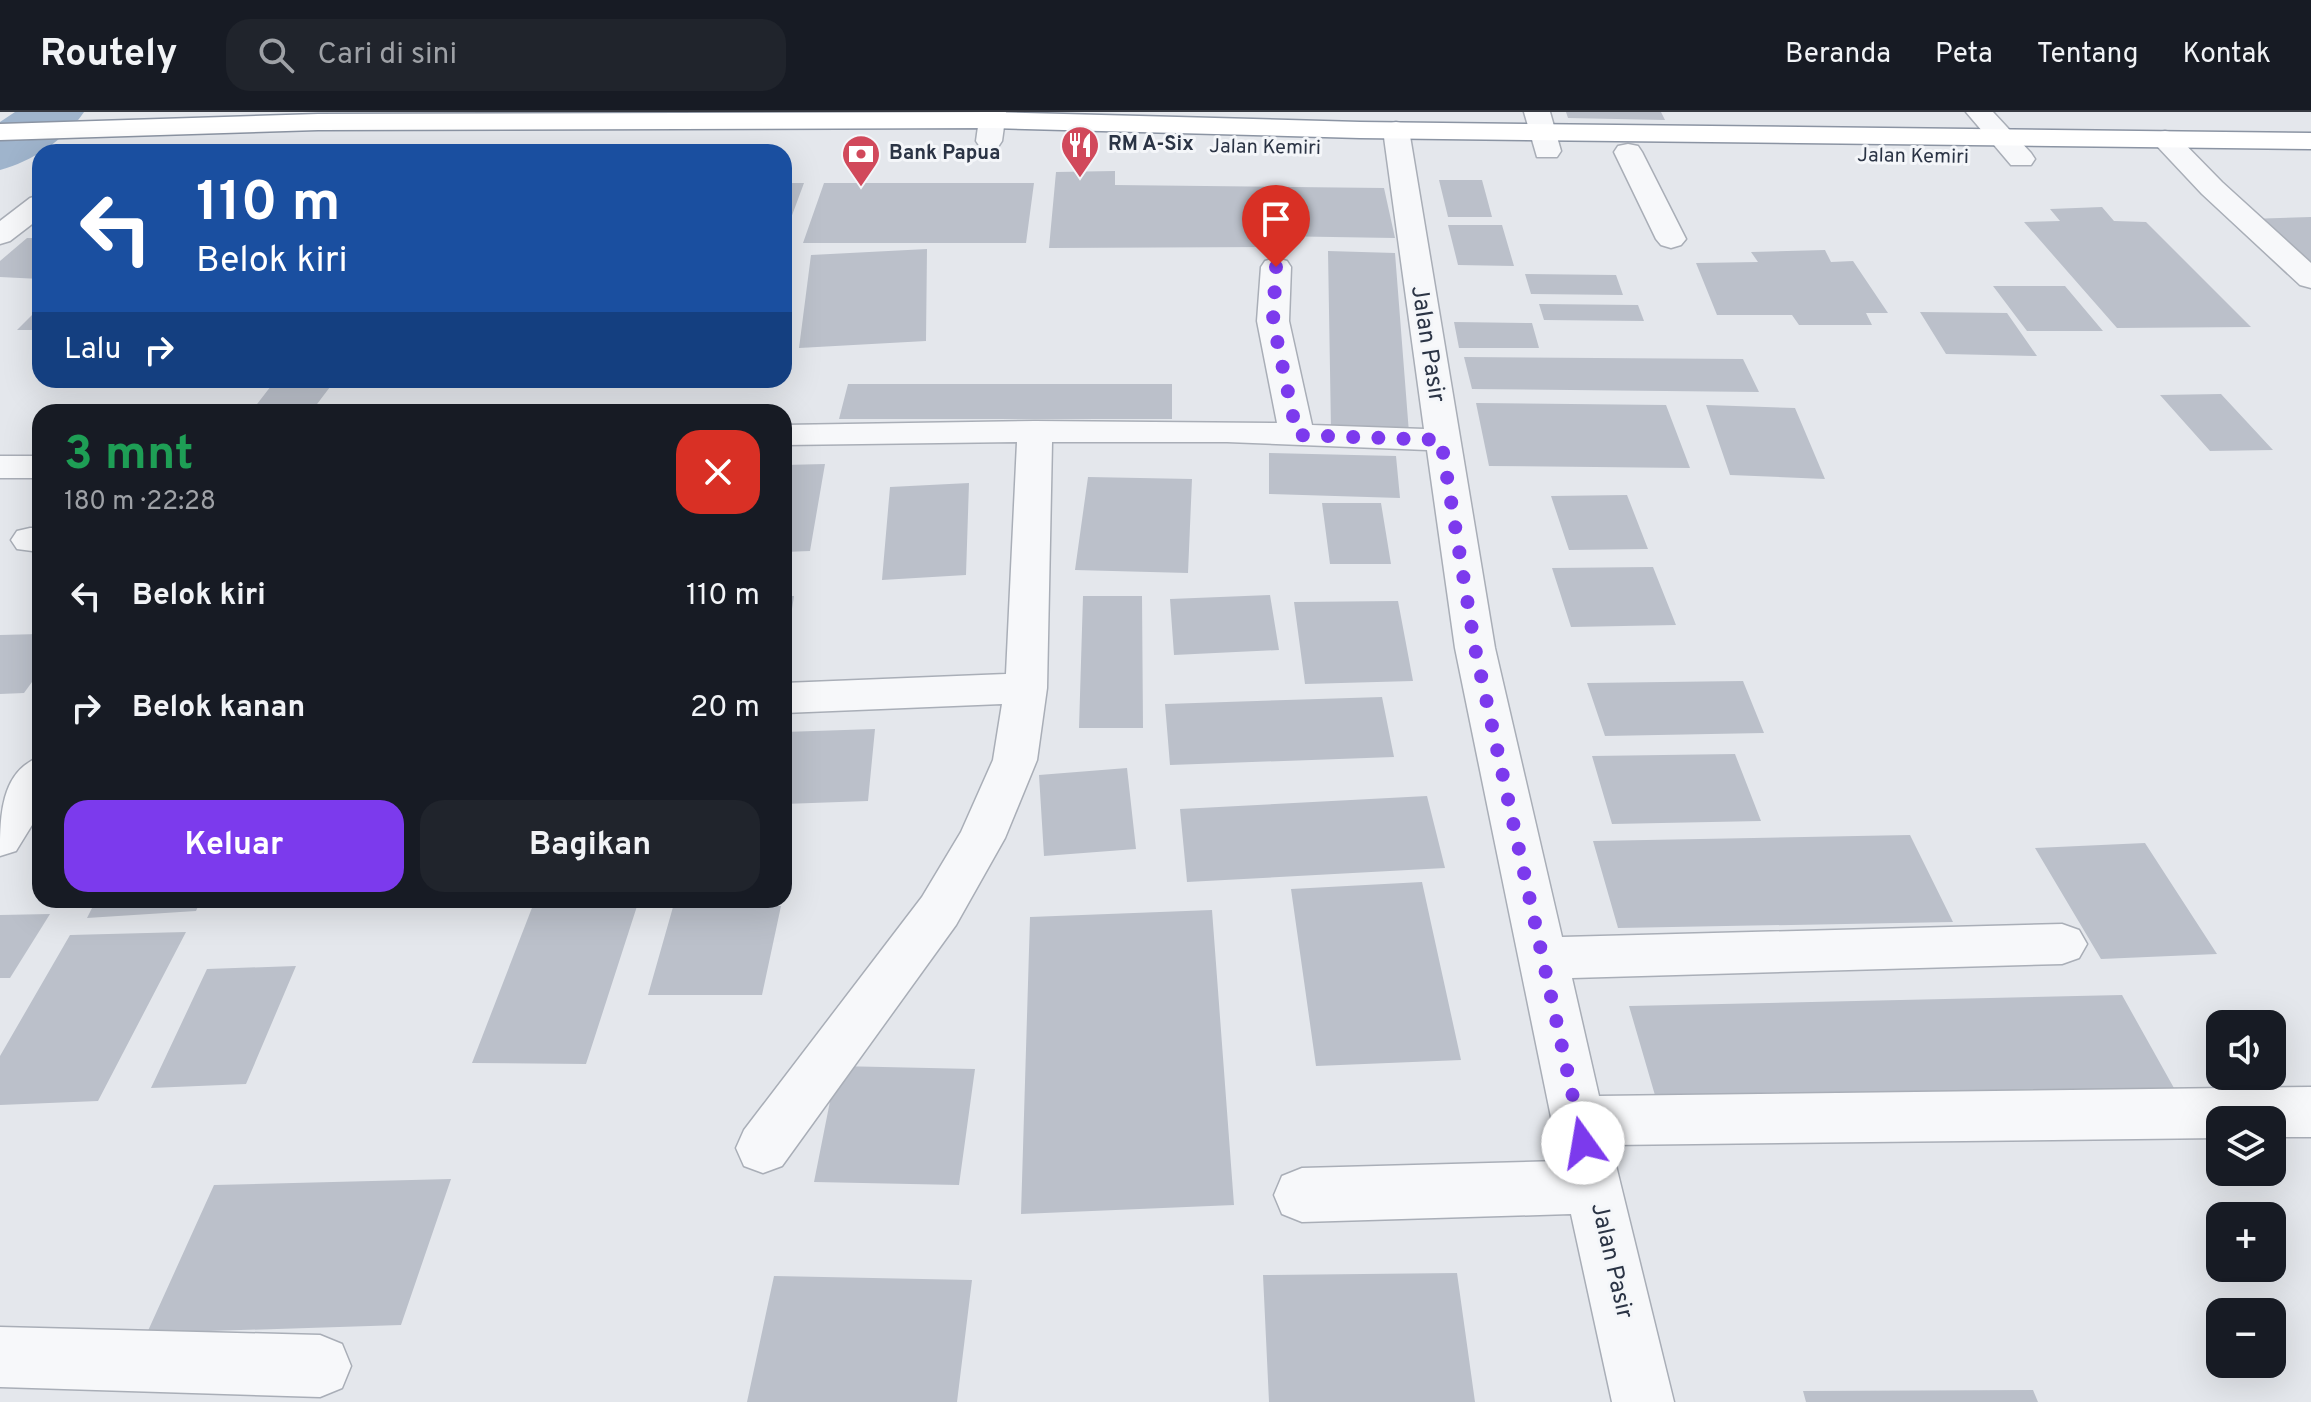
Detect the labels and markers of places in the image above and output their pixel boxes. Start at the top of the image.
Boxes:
restaurant icon: RM A-Six [1059,124,1101,179]
place label: RM A-Six [1108,132,1194,158]
bank icon: Bank Papua [840,133,882,188]
place label: Bank Papua [889,141,1000,167]
pin [1242,185,1310,267]

